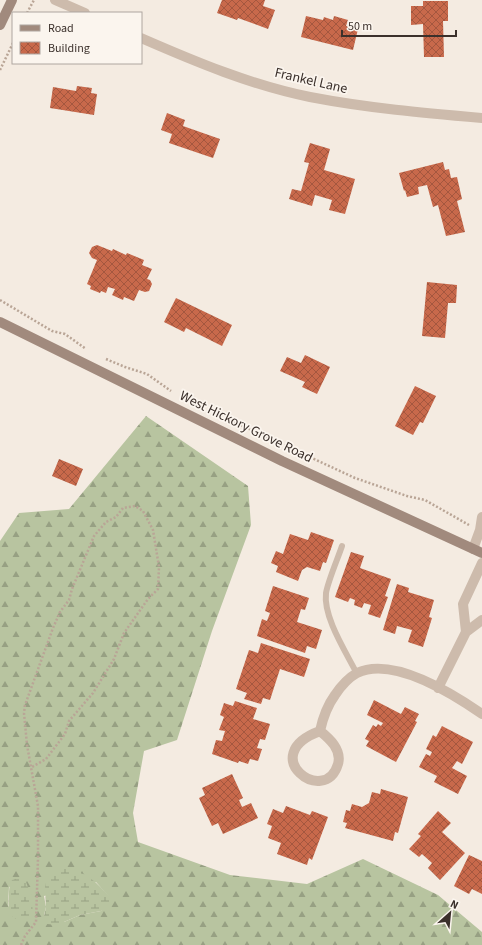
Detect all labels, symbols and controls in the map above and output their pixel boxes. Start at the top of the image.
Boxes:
legend [12,12,142,64]
scale bar [342,12,456,38]
text: 50 m [348,18,372,35]
text: Road [48,20,74,37]
text: Building [48,40,90,57]
street label: Frankel Lane [273,63,350,99]
street label: West Hickory Grove Road [176,386,316,468]
north arrow [430,893,470,933]
text: N [448,896,461,913]

